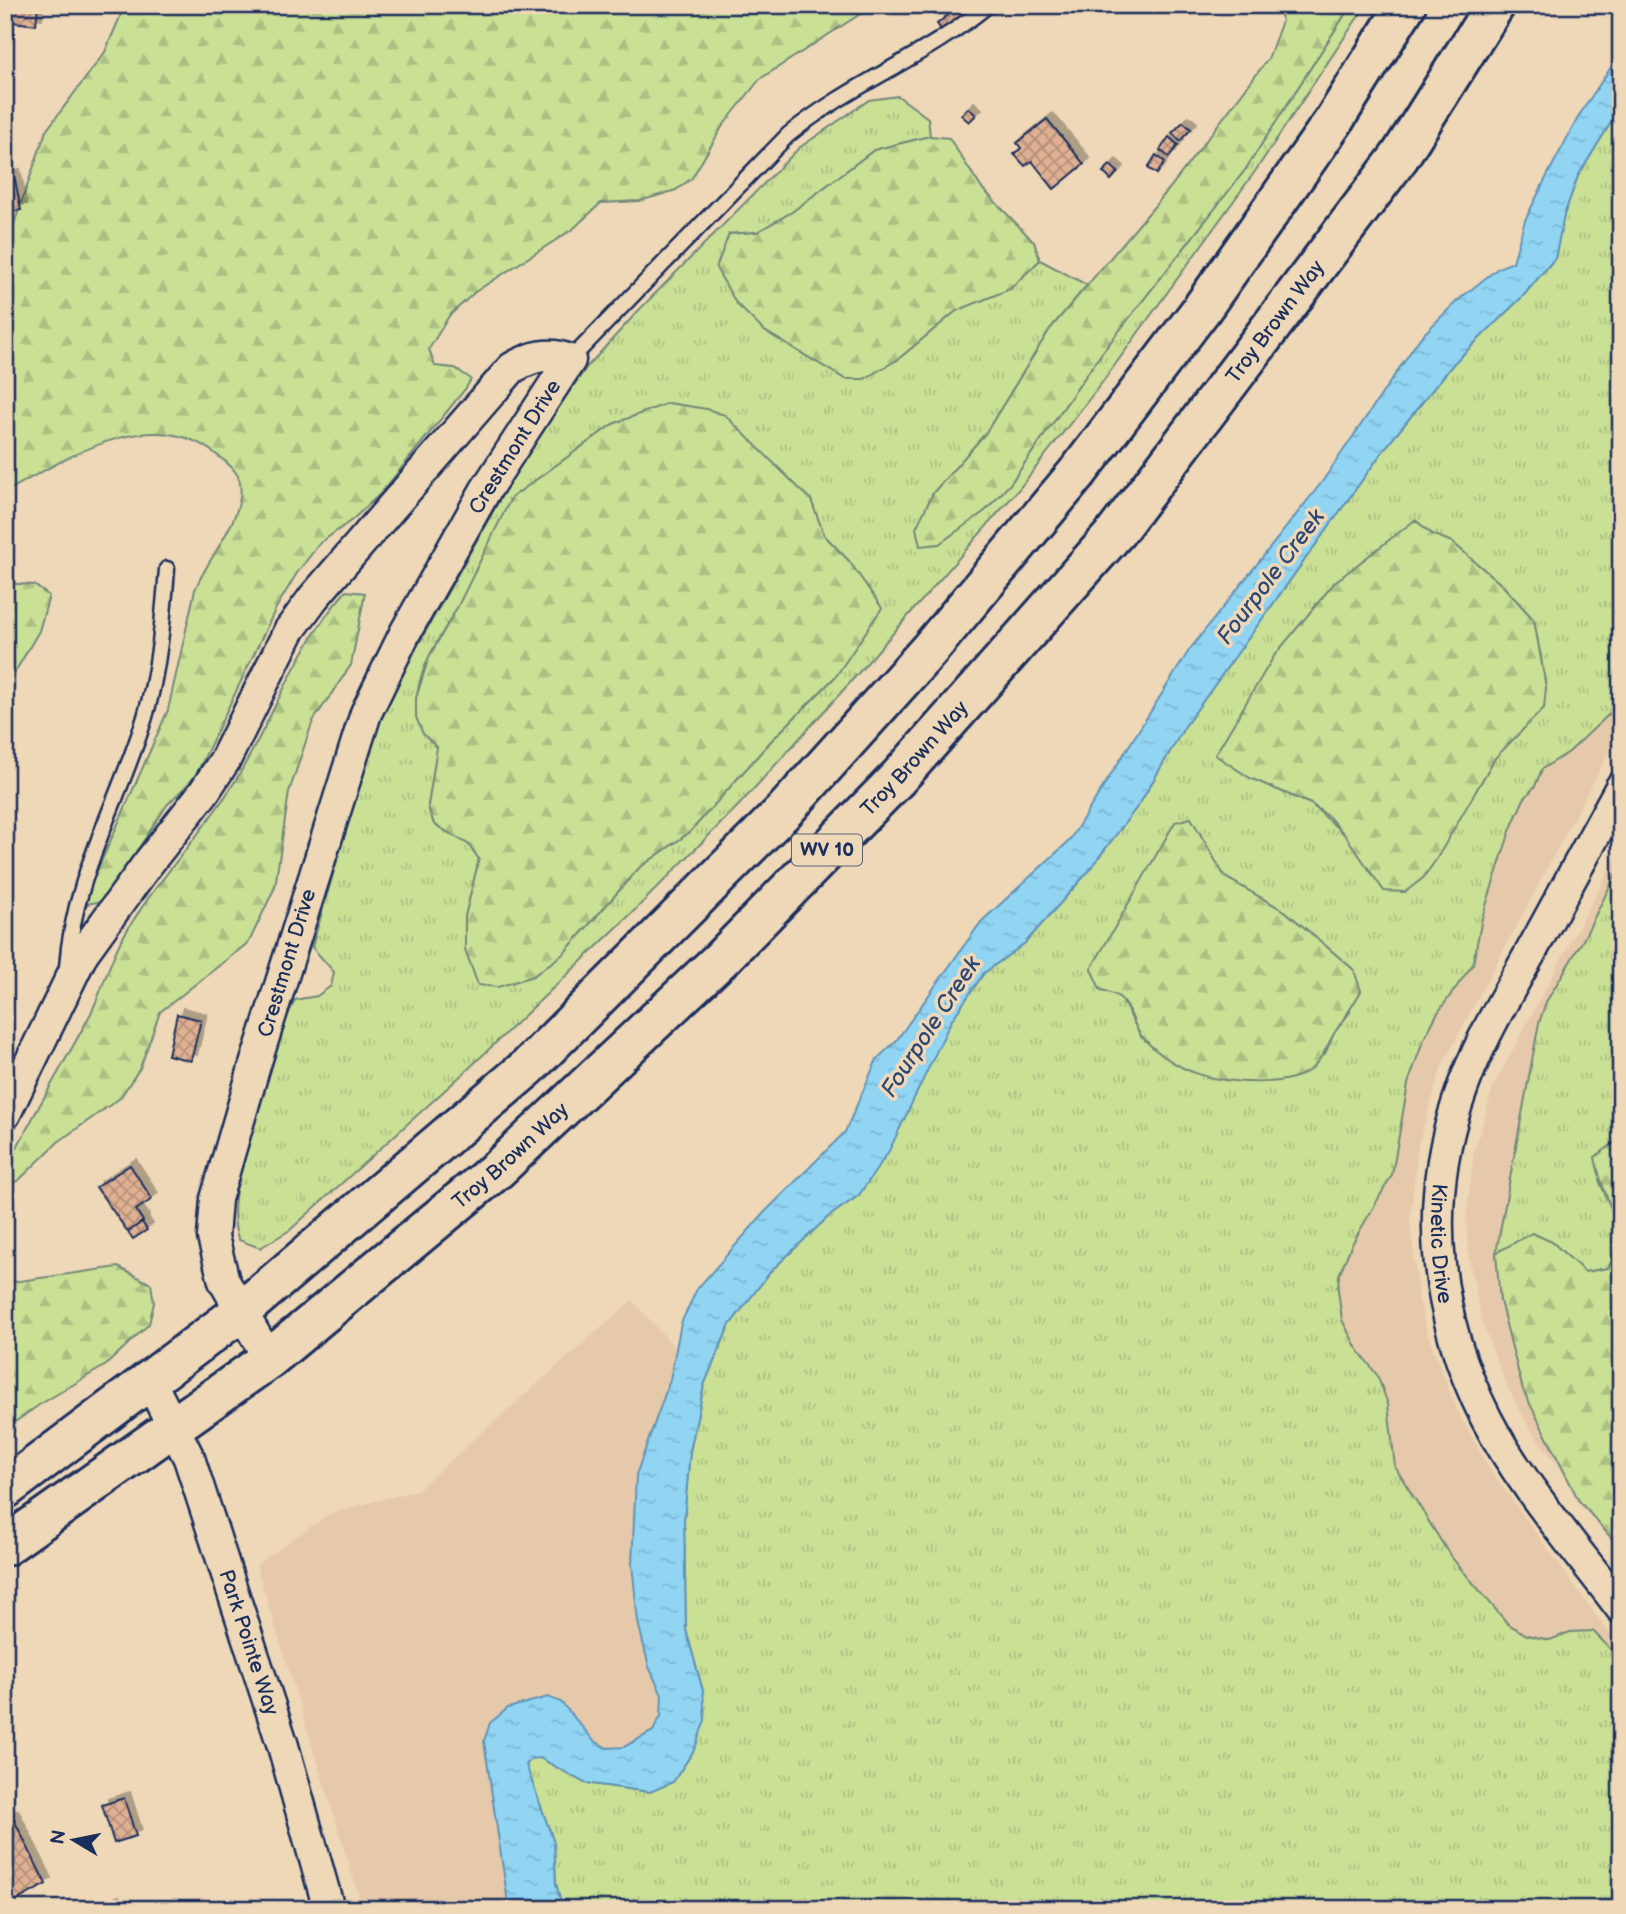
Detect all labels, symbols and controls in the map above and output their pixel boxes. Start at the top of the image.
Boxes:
street label: Troy Brown Way [1220,255,1330,388]
street label: Crestmont Drive [464,375,566,519]
water label: Fourpole Creek [1211,503,1331,650]
street label: Troy Brown Way [855,695,974,821]
road number: WV 10 [792,834,862,866]
street label: Crestmont Drive [253,886,321,1040]
water label: Fourpole Creek [875,951,987,1103]
street label: Troy Brown Way [447,1097,574,1214]
street label: Kinetic Drive [1425,1182,1458,1306]
street label: Park Pointe Way [214,1567,285,1719]
north arrow [38,1806,108,1876]
text: N [46,1828,71,1846]

